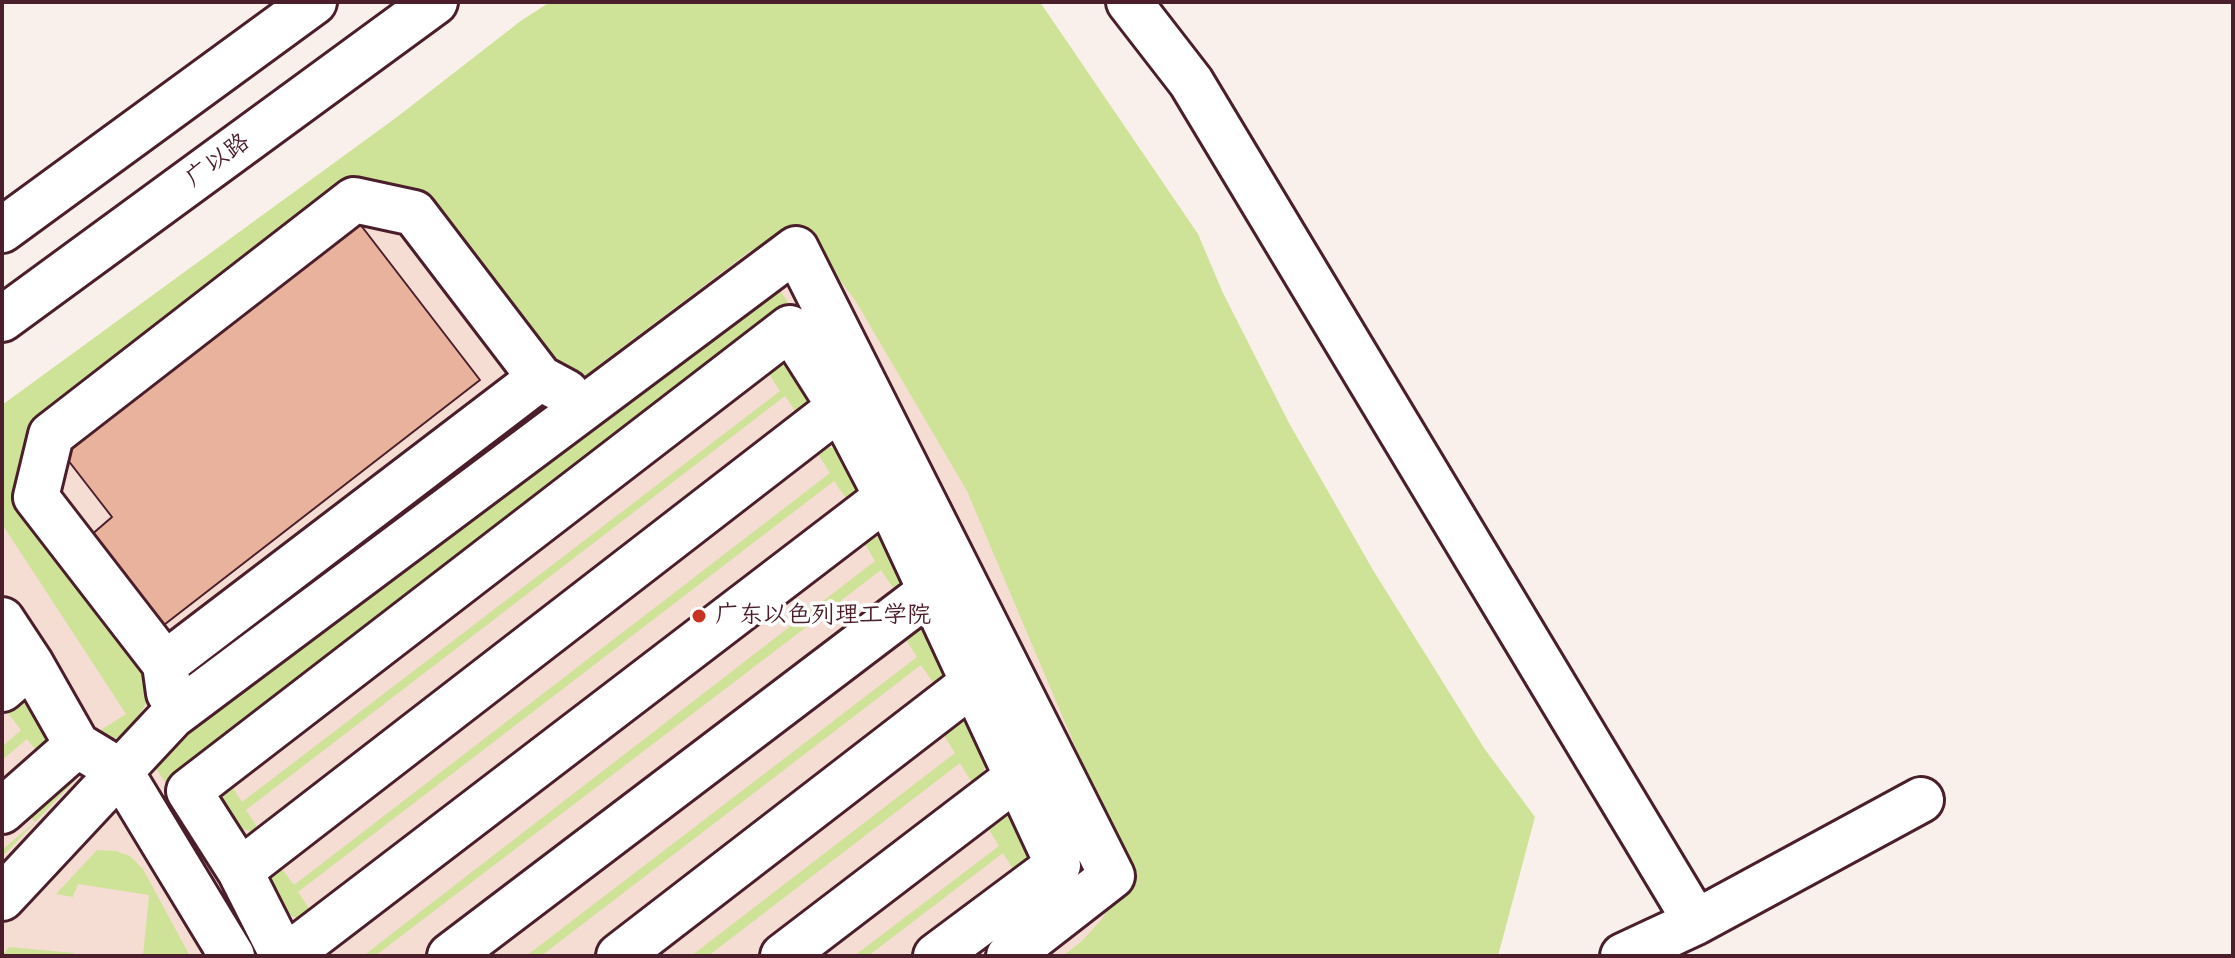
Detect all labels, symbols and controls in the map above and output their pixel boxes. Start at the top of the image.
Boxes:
street label: 广以路 [180,128,256,194]
place label: 广东以色列理工学院 [715,602,931,630]
marker: 广东以色列理工学院 [690,607,708,625]

